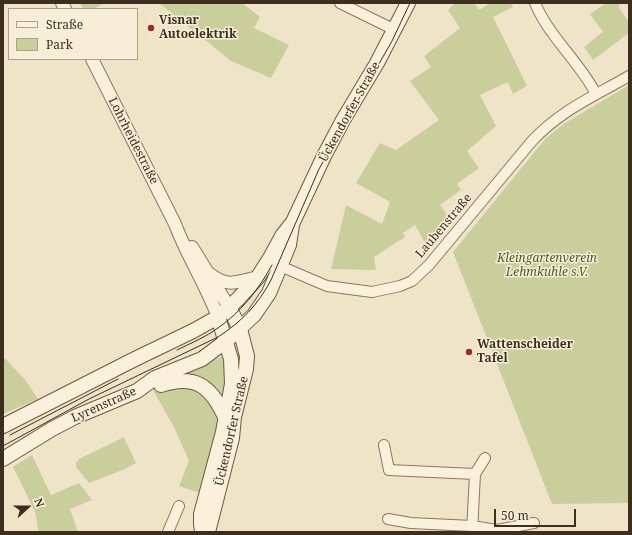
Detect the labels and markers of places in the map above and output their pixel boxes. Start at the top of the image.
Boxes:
place label: Visnar Autoelektrik [159,14,237,42]
marker: Visnar Autoelektrik [146,23,156,33]
place label: Wattenscheider Tafel [477,338,573,366]
marker: Wattenscheider Tafel [464,347,474,357]

